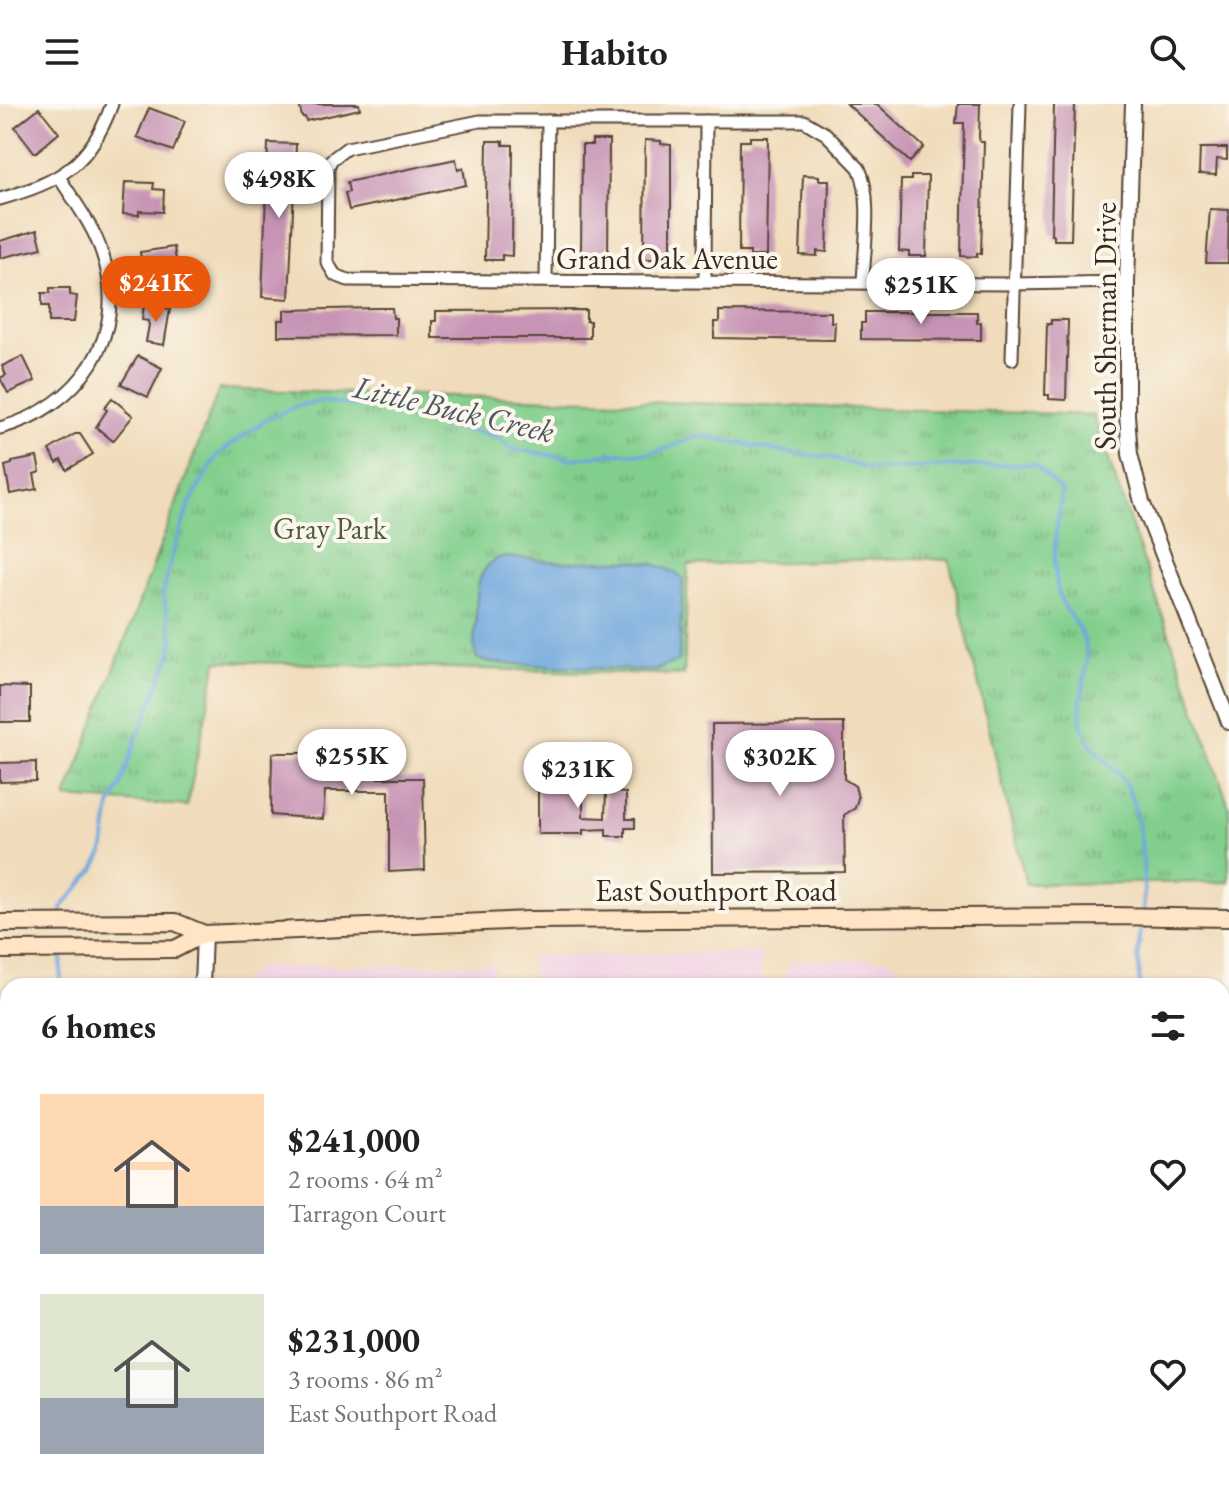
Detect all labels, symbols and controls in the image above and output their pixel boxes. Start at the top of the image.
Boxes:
text: Habito [561,29,668,76]
icon: menu [40,30,84,74]
icon: search [1145,30,1189,74]
pin: $498K [223,152,335,220]
text: $498K [242,161,316,195]
street label: South Sherman Drive [1086,202,1125,450]
street label: Grand Oak Avenue [556,239,778,278]
pin: $241K [100,256,212,324]
pin: $251K [865,258,977,326]
text: $241K [119,265,193,299]
text: $251K [884,267,958,301]
water label: Little Buck Creek [349,365,559,453]
park label: Gray Park [273,509,388,548]
pin: $255K [296,729,408,797]
pin: $302K [724,730,836,798]
text: $255K [315,738,389,772]
text: $302K [743,739,817,773]
pin: $231K [522,742,634,810]
text: $231K [541,751,615,785]
street label: East Southport Road [595,871,838,910]
text: 6 homes [40,1004,156,1048]
icon: filters [1146,1004,1190,1048]
text: $241,000 [288,1118,420,1162]
icon: home [104,1126,200,1222]
icon: heart [1146,1152,1190,1196]
text: 2 rooms · 64 m² [288,1162,443,1196]
text: Tarragon Court [288,1196,446,1230]
text: $231,000 [288,1318,420,1362]
icon: home [104,1326,200,1422]
icon: heart [1146,1352,1190,1396]
text: 3 rooms · 86 m² [288,1362,443,1396]
text: East Southport Road [288,1396,497,1430]

